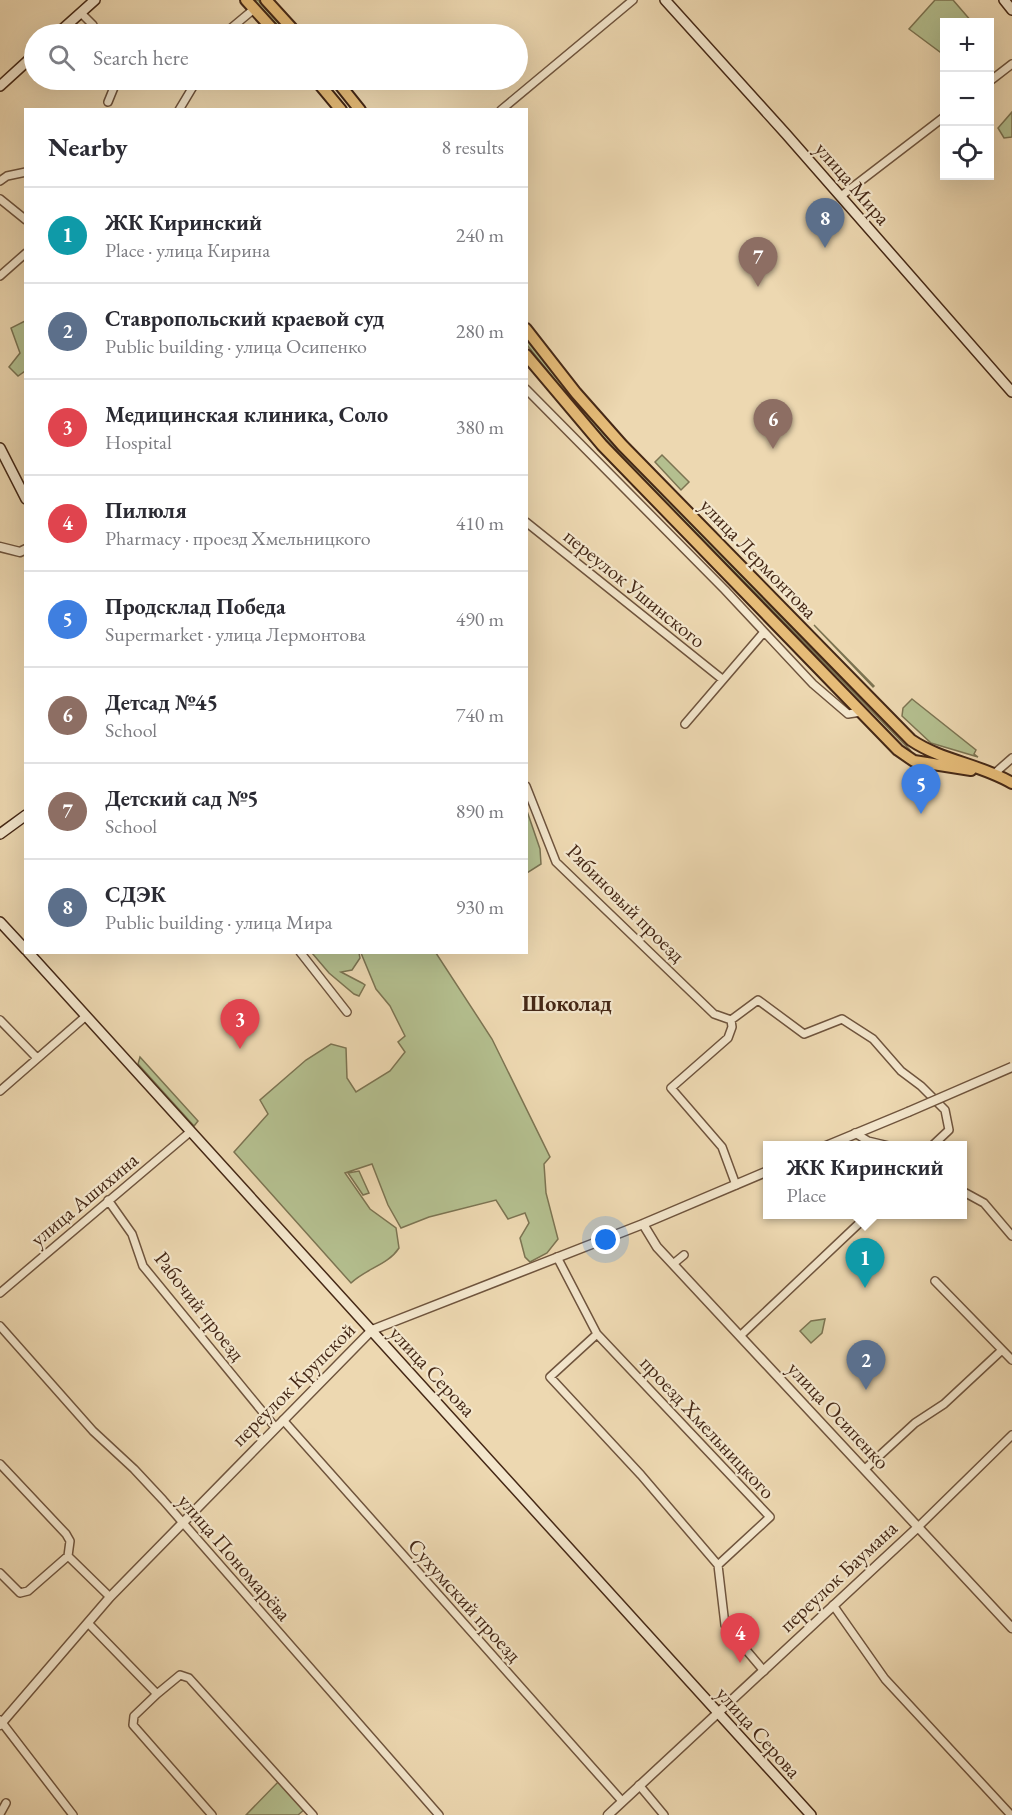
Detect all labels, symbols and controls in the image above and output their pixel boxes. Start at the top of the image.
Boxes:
map controls [940,18,994,180]
button: + [940,18,994,72]
search box [24,24,528,90]
icon: search [45,41,78,74]
text: Search here [93,43,188,72]
button: − [940,72,994,126]
button: locate [940,126,994,180]
text: Nearby [48,130,128,164]
text: 8 results [441,134,504,160]
street label: улица Мира [809,136,897,231]
pin: 8 [806,198,844,248]
text: ЖК Киринский [105,208,262,237]
text: 1 [62,222,73,248]
text: 240 m [456,222,504,248]
text: Place · улица Кирина [105,237,270,263]
pin: 7 [738,238,777,287]
text: Ставропольский краевой суд [105,304,384,333]
text: 2 [62,318,73,344]
text: 280 m [456,318,504,344]
text: Public building · улица Осипенко [105,333,367,359]
text: Медицинская клиника, Соло [105,400,388,429]
pin: 6 [754,400,792,449]
text: 3 [62,414,73,440]
text: 380 m [456,414,504,440]
text: Hospital [105,429,172,455]
street label: улица Лермонтова [694,492,824,625]
text: Пилюля [105,496,187,525]
text: 4 [62,510,73,536]
text: 410 m [456,510,504,536]
street label: переулок Ушинского [558,522,712,654]
text: Pharmacy · проезд Хмельницкого [105,525,371,551]
text: Продсклад Победа [105,592,286,621]
text: 5 [62,606,73,632]
text: 490 m [456,606,504,632]
text: Supermarket · улица Лермонтова [105,621,366,647]
text: Детсад №45 [105,688,218,717]
text: 6 [62,702,73,728]
text: 740 m [456,702,504,728]
text: School [105,717,157,743]
pin: 5 [902,764,940,814]
text: Детский сад №5 [105,784,259,813]
text: 7 [62,798,73,824]
text: 890 m [456,798,504,824]
text: School [105,813,157,839]
street label: Рябиновый проезд [561,838,691,968]
text: СДЭК [105,880,166,909]
text: 8 [62,894,73,920]
text: 930 m [456,894,504,920]
text: Public building · улица Мира [105,909,332,935]
district label: Шоколад [522,989,612,1018]
pin: 3 [220,1000,260,1049]
popup [763,1141,967,1219]
street label: улица Ашихина [24,1146,144,1252]
text: ЖК Киринский [787,1153,943,1182]
text: Place [787,1182,826,1208]
your location [591,1225,620,1254]
pin: 1 [846,1238,884,1288]
street label: Рабочий проезд [149,1246,252,1367]
street label: переулок Крупской [225,1316,361,1452]
street label: улица Серова [384,1320,482,1423]
pin: 2 [846,1340,886,1390]
street label: проезд Хмельницкого [634,1350,782,1504]
street label: улица Осипенко [782,1355,896,1475]
street label: улица Пономарёва [172,1488,298,1627]
street label: переулок Баумана [773,1514,903,1638]
street label: Сухумский проезд [402,1532,528,1668]
pin: 4 [720,1614,760,1663]
street label: улица Серова [711,1680,808,1784]

